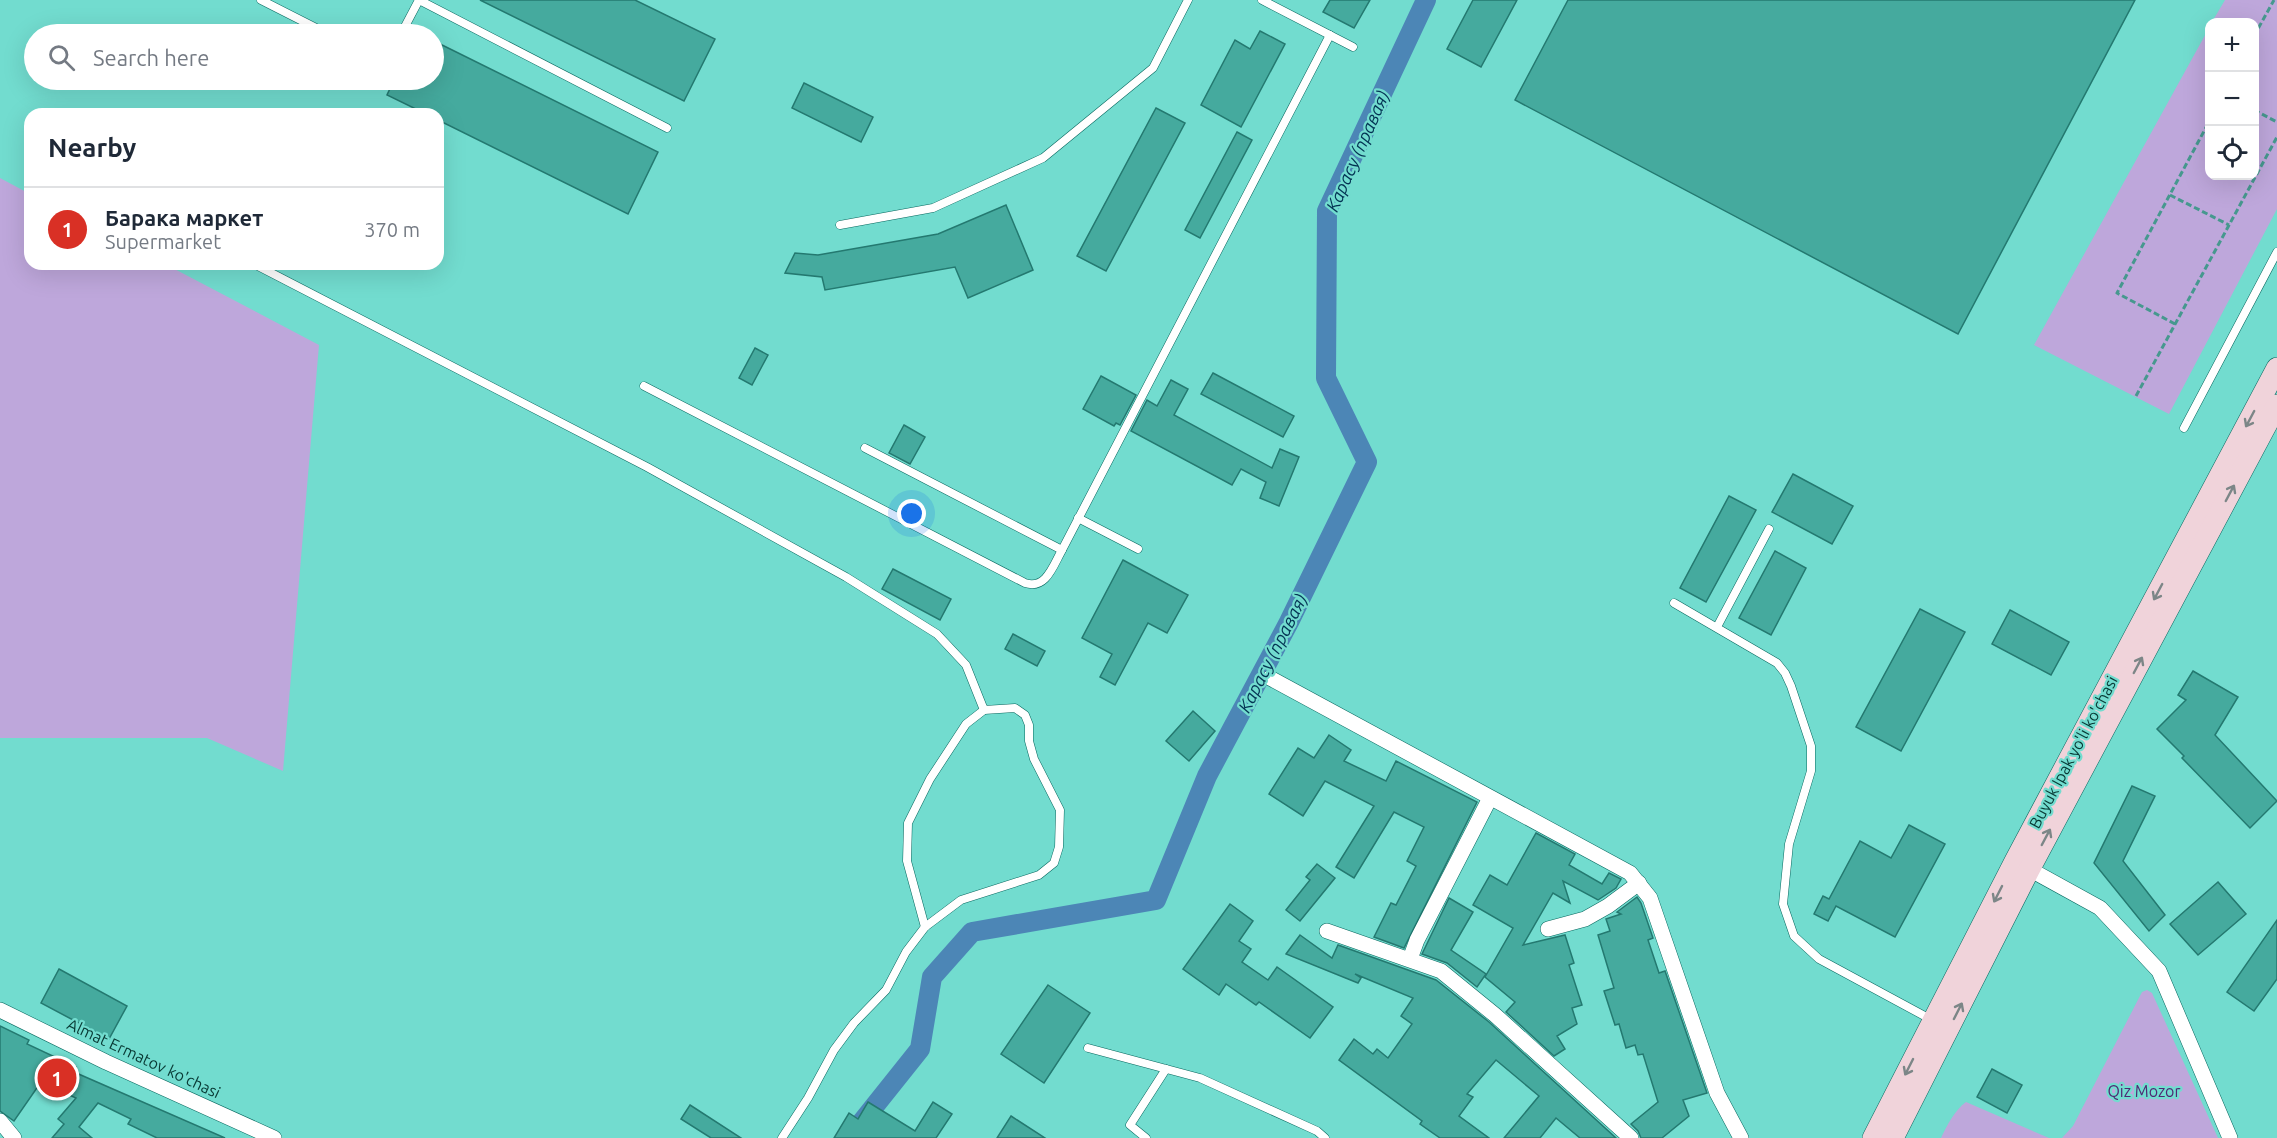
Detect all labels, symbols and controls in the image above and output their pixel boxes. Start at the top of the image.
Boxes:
map controls [2205,18,2259,180]
button: + [2205,18,2259,72]
search box [24,24,444,90]
icon: search [45,41,78,74]
text: Search here [93,45,209,70]
button: − [2205,72,2259,126]
water label: Карасу (правая) [1321,87,1394,215]
button: locate [2205,126,2259,180]
text: Nearby [48,133,136,162]
text: Барака маркет [105,205,263,230]
text: 1 [62,218,73,241]
text: 370 m [364,218,420,241]
text: Supermarket [105,230,221,253]
one-way arrow [2244,410,2255,428]
one-way arrow [2224,485,2236,502]
your location [897,499,926,528]
one-way arrow [2152,582,2163,600]
water label: Карасу (правая) [1234,590,1311,716]
one-way arrow [2132,657,2144,674]
street label: Buyuk Ipak yo'li ko'chasi [2025,673,2121,831]
one-way arrow [2041,829,2052,847]
one-way arrow [1992,884,2003,902]
one-way arrow [1952,1002,1964,1020]
street label: Almat Ermatov ko'chasi [65,1015,223,1101]
pin: 1 [38,1056,76,1100]
one-way arrow [1903,1058,1915,1076]
park label: Qiz Mozor [2107,1082,2181,1100]

